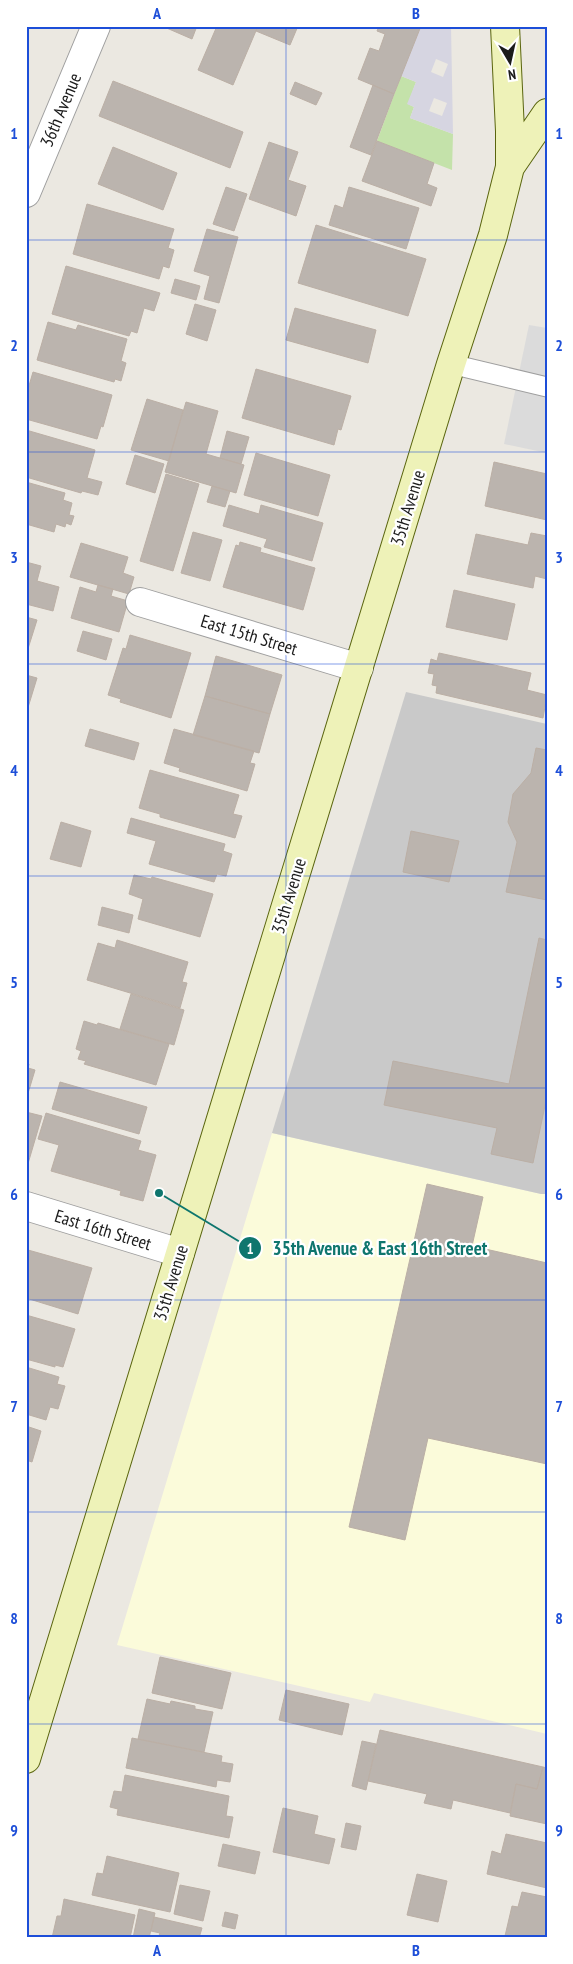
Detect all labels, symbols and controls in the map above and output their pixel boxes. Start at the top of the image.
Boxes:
text: A [152,3,162,23]
text: B [412,3,420,23]
north arrow [486,38,536,88]
text: N [507,65,517,84]
street label: 36th Avenue [35,69,86,150]
text: 1 [10,123,18,143]
text: 1 [555,123,563,143]
text: 2 [10,335,18,355]
text: 2 [555,335,563,355]
street label: 35th Avenue [385,467,430,548]
text: 3 [10,547,18,567]
text: 3 [555,547,563,567]
street label: East 15th Street [198,609,300,660]
text: 4 [10,760,18,780]
text: 4 [555,760,563,780]
street label: 35th Avenue [266,855,311,936]
text: 5 [10,972,18,992]
text: 5 [555,972,563,992]
text: 6 [10,1184,18,1204]
text: 6 [555,1184,563,1204]
street label: East 16th Street [52,1204,154,1255]
callout: 35th Avenue & East 16th Street [237,1231,498,1265]
text: 35th Avenue & East 16th Street [273,1236,488,1260]
text: 1 [246,1239,254,1258]
street label: 35th Avenue [148,1242,193,1323]
text: 7 [10,1396,18,1416]
text: 7 [555,1396,563,1416]
text: 8 [10,1608,18,1628]
text: 8 [555,1608,563,1628]
text: 9 [10,1820,18,1840]
text: 9 [555,1820,563,1840]
text: A [152,1940,162,1960]
text: B [412,1940,420,1960]

